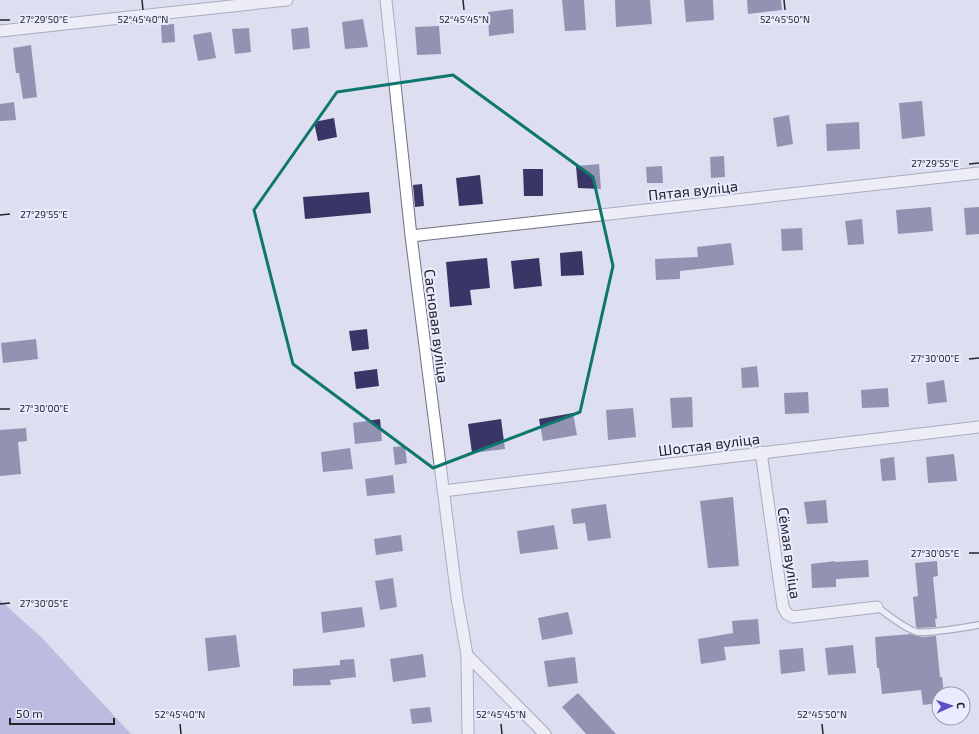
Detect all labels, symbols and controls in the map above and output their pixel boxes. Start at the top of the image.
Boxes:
text: 27°29'50"E [20,13,69,25]
text: 52°45'40"N [118,13,168,25]
text: 52°45'45"N [439,13,489,25]
text: 52°45'50"N [760,13,810,25]
text: 27°29'55"E [911,157,959,169]
street label: Пятая вуліца [647,176,739,205]
text: 27°29'55"E [20,208,68,220]
street label: Сасновая вуліца [420,268,453,384]
text: 27°30'00"E [910,352,960,364]
text: 27°30'00"E [19,402,69,414]
street label: Шостая вуліца [657,429,761,460]
street label: Сёмая вуліца [774,506,805,600]
text: 27°30'05"E [911,547,960,559]
text: 27°30'05"E [20,597,69,609]
north arrow [931,686,971,726]
scale bar [10,700,114,726]
text: С [955,702,968,710]
text: 50 m [16,706,43,720]
text: 52°45'40"N [155,708,205,720]
text: 52°45'45"N [476,708,526,720]
text: 52°45'50"N [797,708,847,720]

